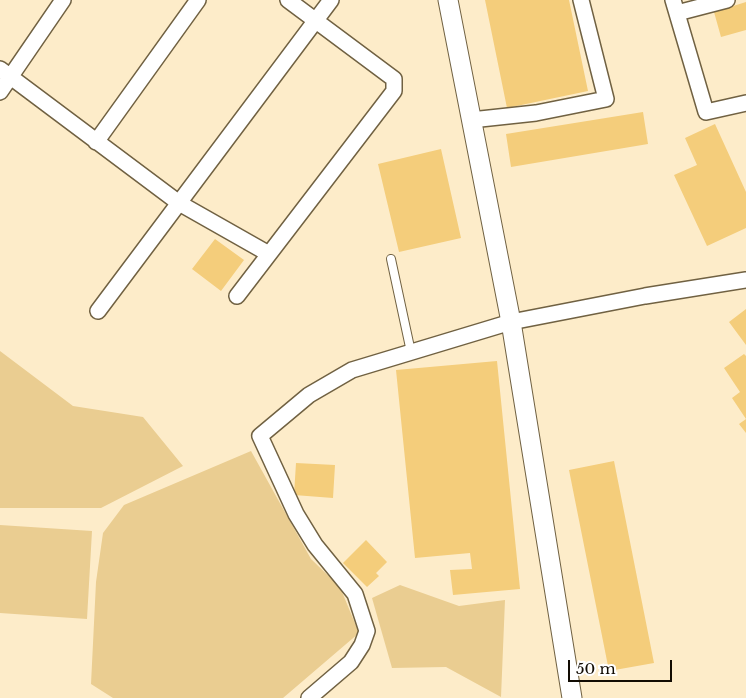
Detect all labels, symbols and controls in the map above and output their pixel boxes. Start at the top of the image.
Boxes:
scale bar [571,650,675,682]
text: 50 m [576,659,616,678]

